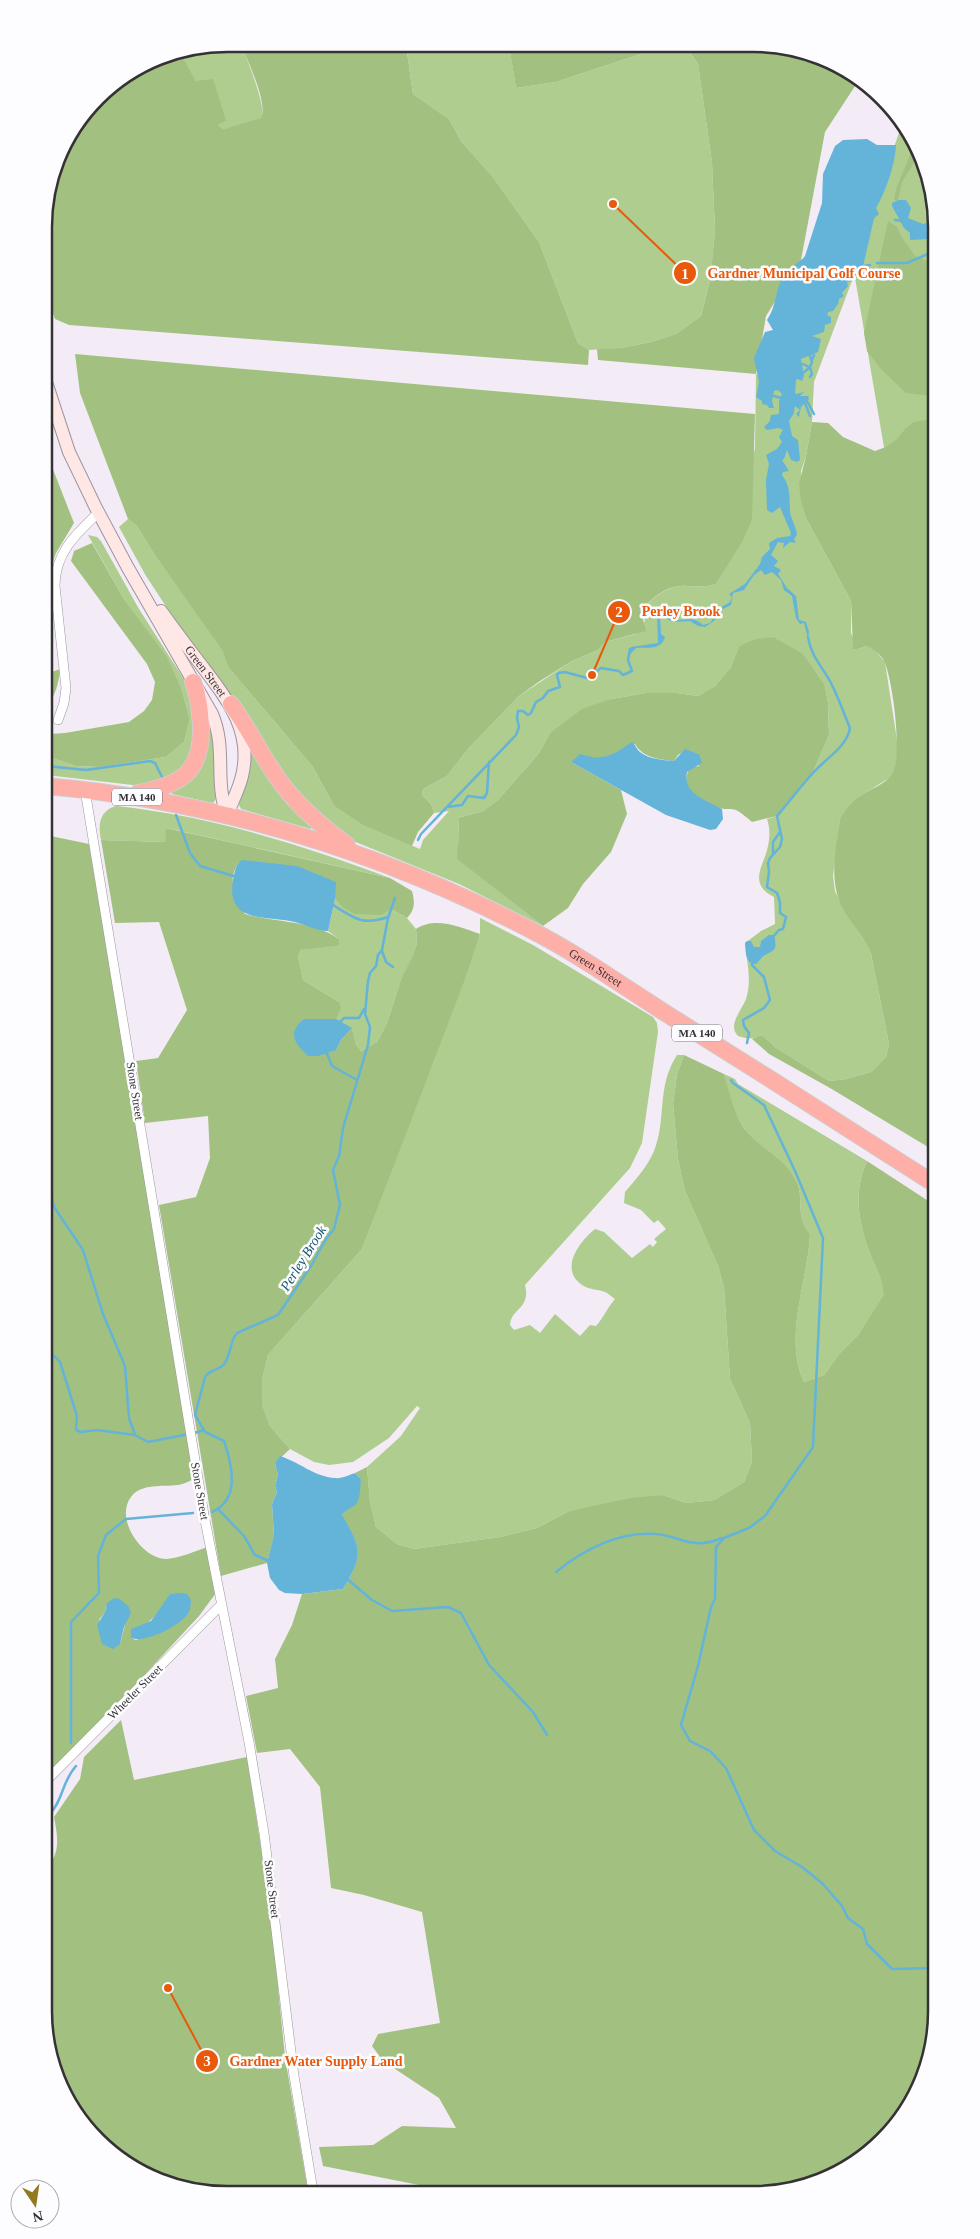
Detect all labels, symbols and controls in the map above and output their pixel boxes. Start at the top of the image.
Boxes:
callout: Gardner Municipal Golf Course [672,259,911,288]
text: 1 [681,266,689,282]
text: Gardner Municipal Golf Course [707,266,901,281]
callout: Perley Brook [607,597,730,626]
text: 2 [615,604,623,620]
text: Perley Brook [642,604,721,619]
street label: Green Street [182,643,230,700]
road number: MA 140 [112,789,162,806]
street label: Green Street [566,946,625,990]
road number: MA 140 [672,1024,722,1042]
street label: Stone Street [124,1061,147,1122]
water label: Perley Brook [277,1222,330,1294]
street label: Stone Street [188,1461,212,1522]
street label: Wheeler Street [105,1661,166,1722]
street label: Stone Street [261,1859,283,1919]
callout: Gardner Water Supply Land [194,2046,413,2075]
text: 3 [203,2053,211,2069]
text: Gardner Water Supply Land [229,2054,403,2069]
north arrow [10,2179,60,2229]
text: N [31,2208,44,2225]

